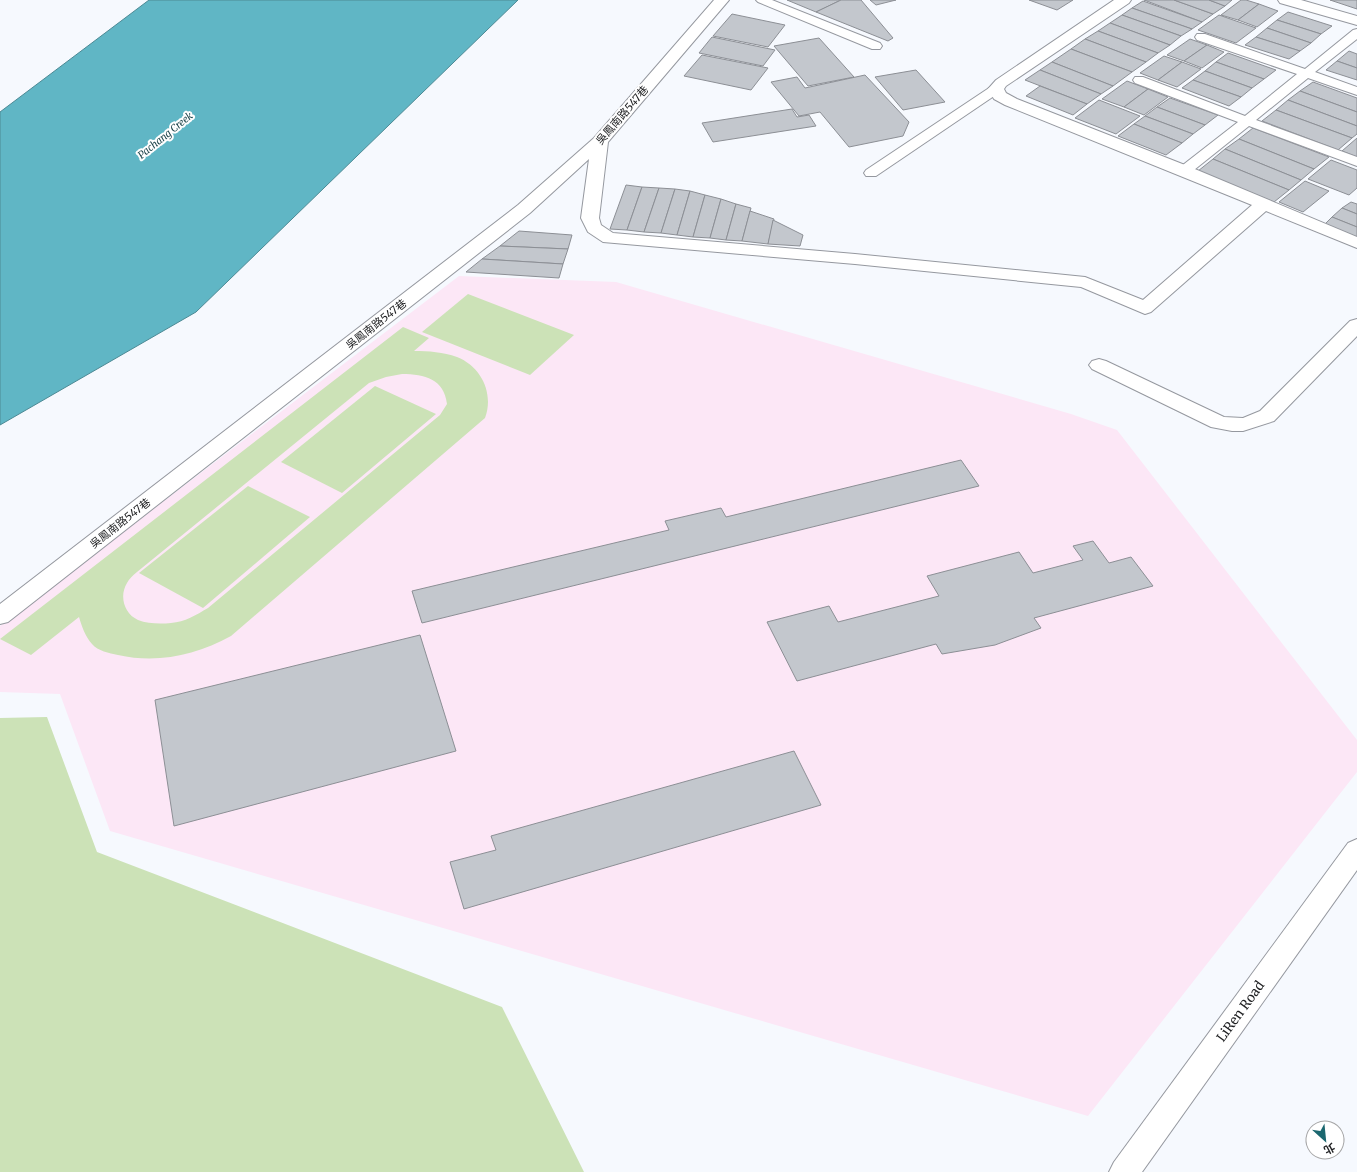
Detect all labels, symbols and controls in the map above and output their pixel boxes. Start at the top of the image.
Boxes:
street label: 吳鳳南路547巷 [593,83,651,147]
water label: Pachang Creek [135,109,196,162]
street label: 吳鳳南路547巷 [343,296,409,352]
street label: 吳鳳南路547巷 [87,495,153,551]
street label: LiRen Road [1213,977,1268,1045]
north arrow [1305,1120,1345,1160]
text: 北 [1321,1140,1338,1158]

